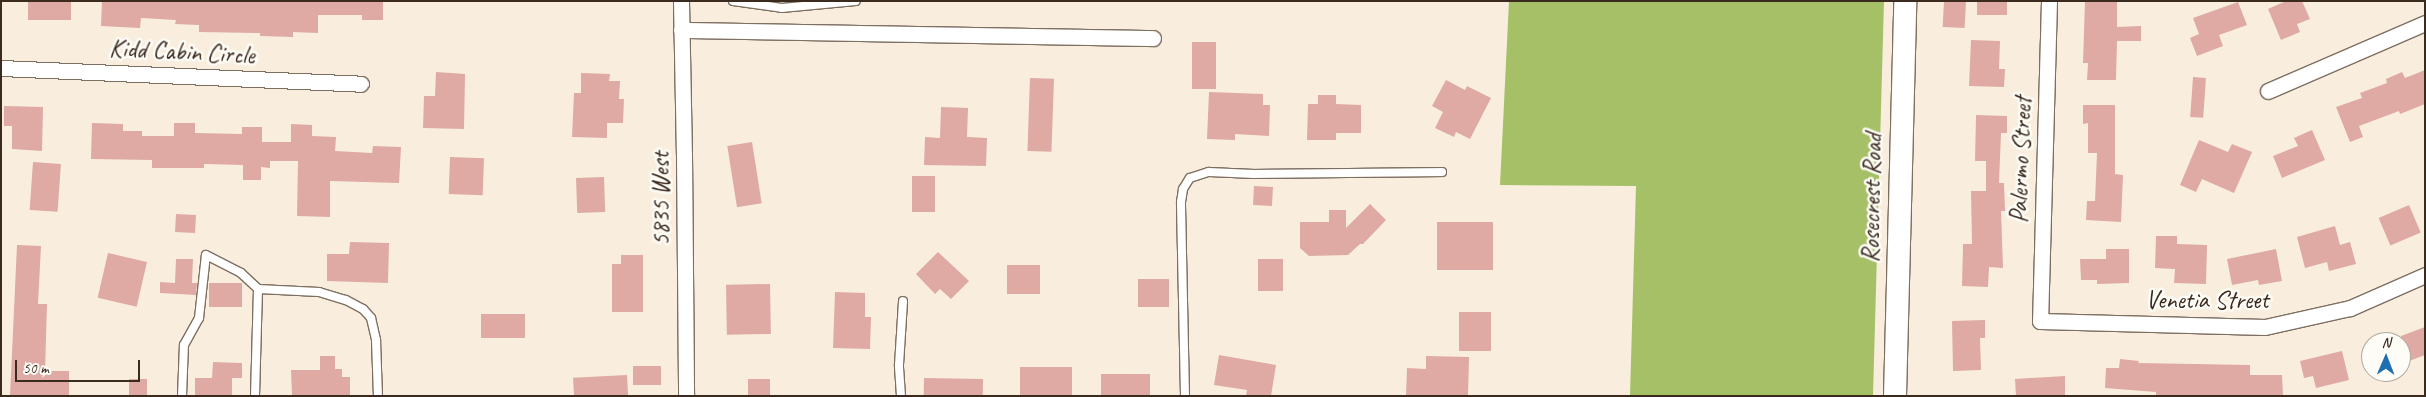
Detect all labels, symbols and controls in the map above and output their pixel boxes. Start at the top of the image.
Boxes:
street label: Kidd Cabin Circle [109,33,255,71]
street label: Palermo Street [2004,96,2038,224]
street label: Rosecrest Road [1856,133,1888,263]
street label: 5835 West [646,152,676,246]
street label: Venetia Street [2145,285,2269,315]
north arrow [2361,332,2411,382]
text: N [2382,334,2391,351]
scale bar [18,350,142,382]
text: 50 m [23,359,49,378]

